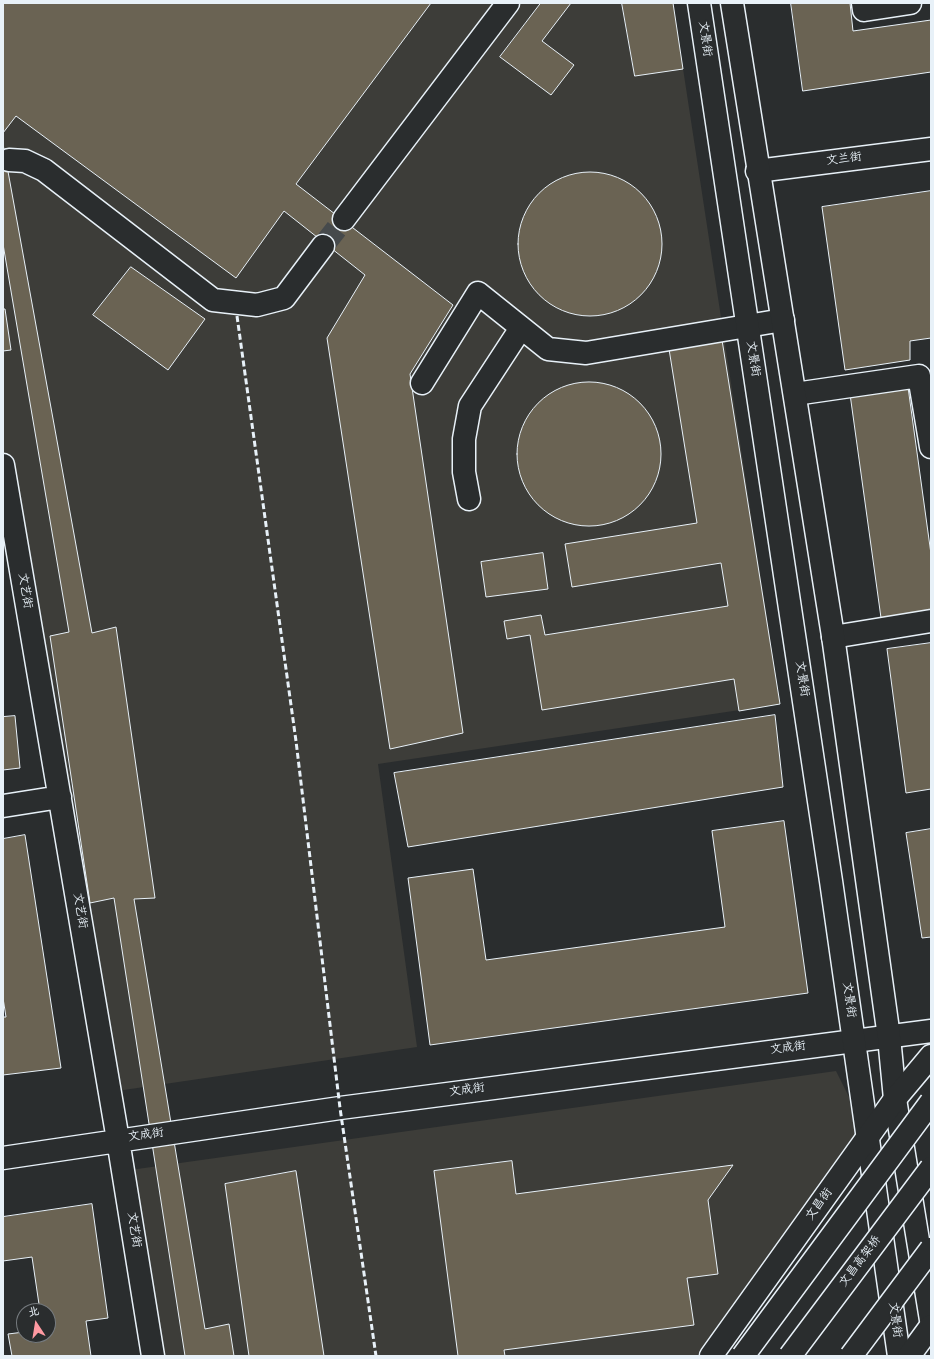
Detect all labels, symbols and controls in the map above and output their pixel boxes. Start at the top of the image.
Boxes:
street label: 文景街 [694,20,714,58]
street label: 文兰街 [825,151,863,169]
street label: 文景街 [742,340,762,378]
street label: 文艺街 [14,572,34,610]
street label: 文景街 [791,660,811,698]
street label: 文艺街 [69,892,89,930]
street label: 文景街 [838,981,858,1019]
street label: 文成街 [769,1040,807,1058]
street label: 文成街 [448,1081,486,1101]
street label: 文成街 [127,1126,165,1146]
street label: 文昌街 [804,1186,836,1224]
street label: 文艺街 [123,1211,143,1249]
street label: 文昌高架桥 [837,1234,885,1290]
street label: 文景街 [884,1301,904,1339]
text: 北 [26,1302,41,1322]
north arrow [16,1303,56,1343]

